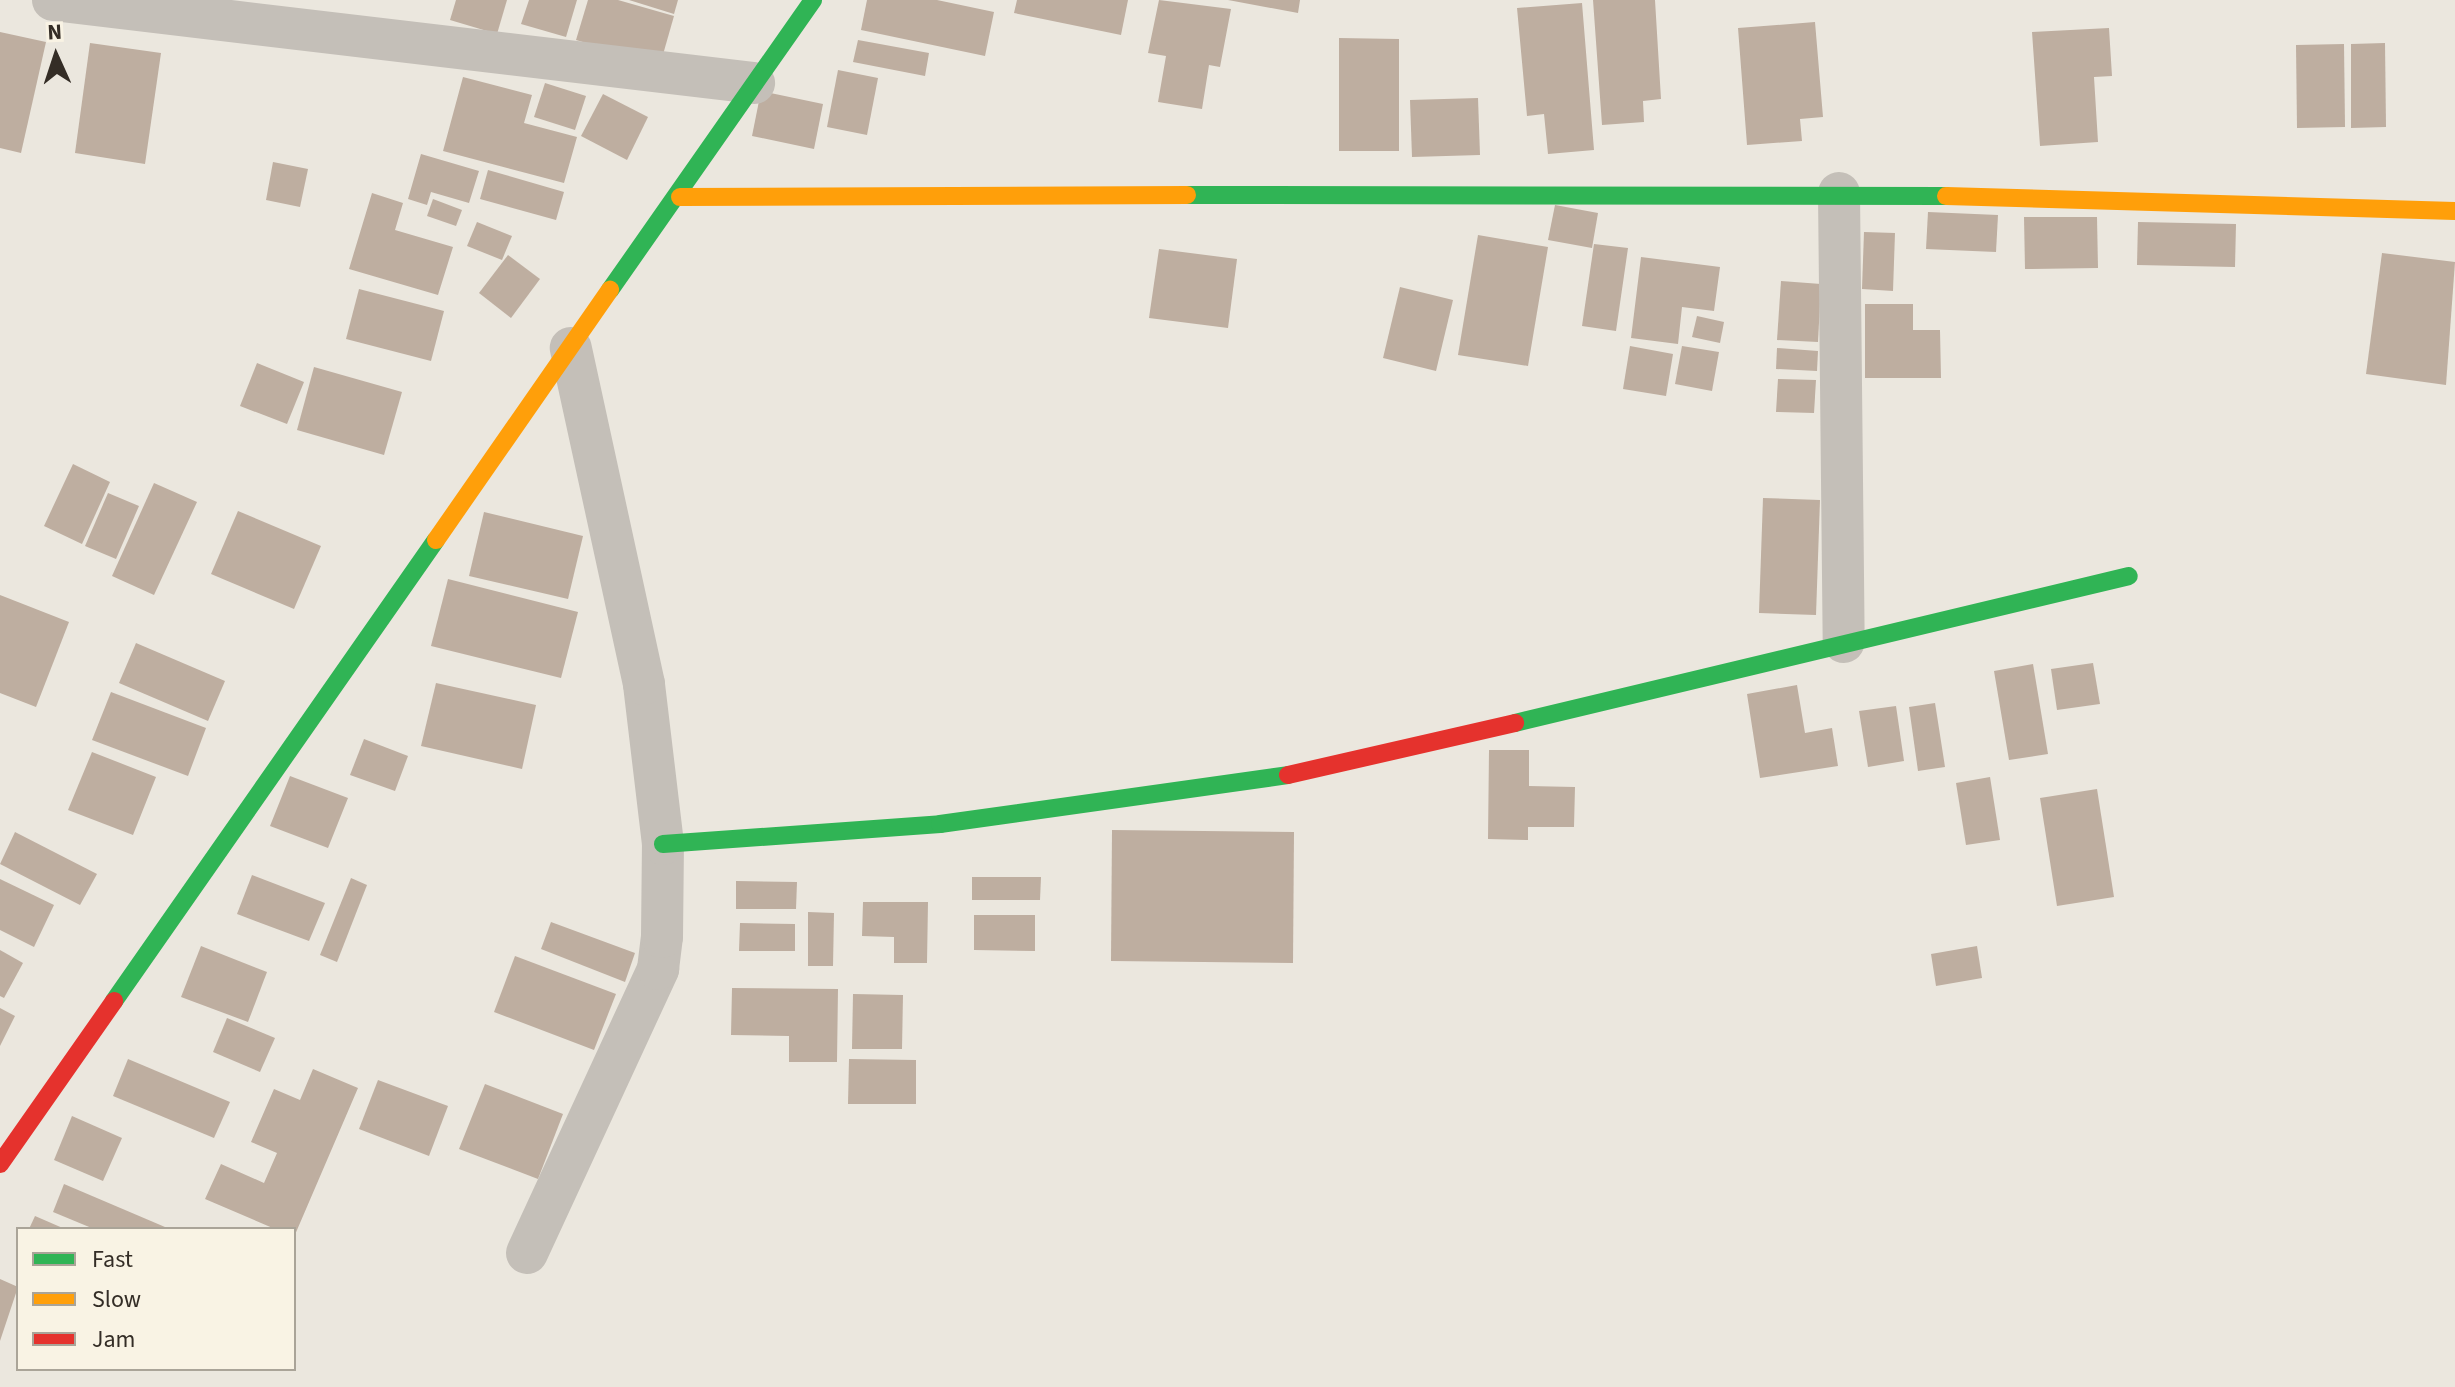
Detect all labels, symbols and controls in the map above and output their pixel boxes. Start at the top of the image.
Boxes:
north arrow [16,16,96,96]
text: N [47,16,63,48]
legend [16,1227,296,1371]
text: Fast [92,1242,133,1277]
text: Slow [92,1282,141,1317]
text: Jam [92,1322,136,1357]

